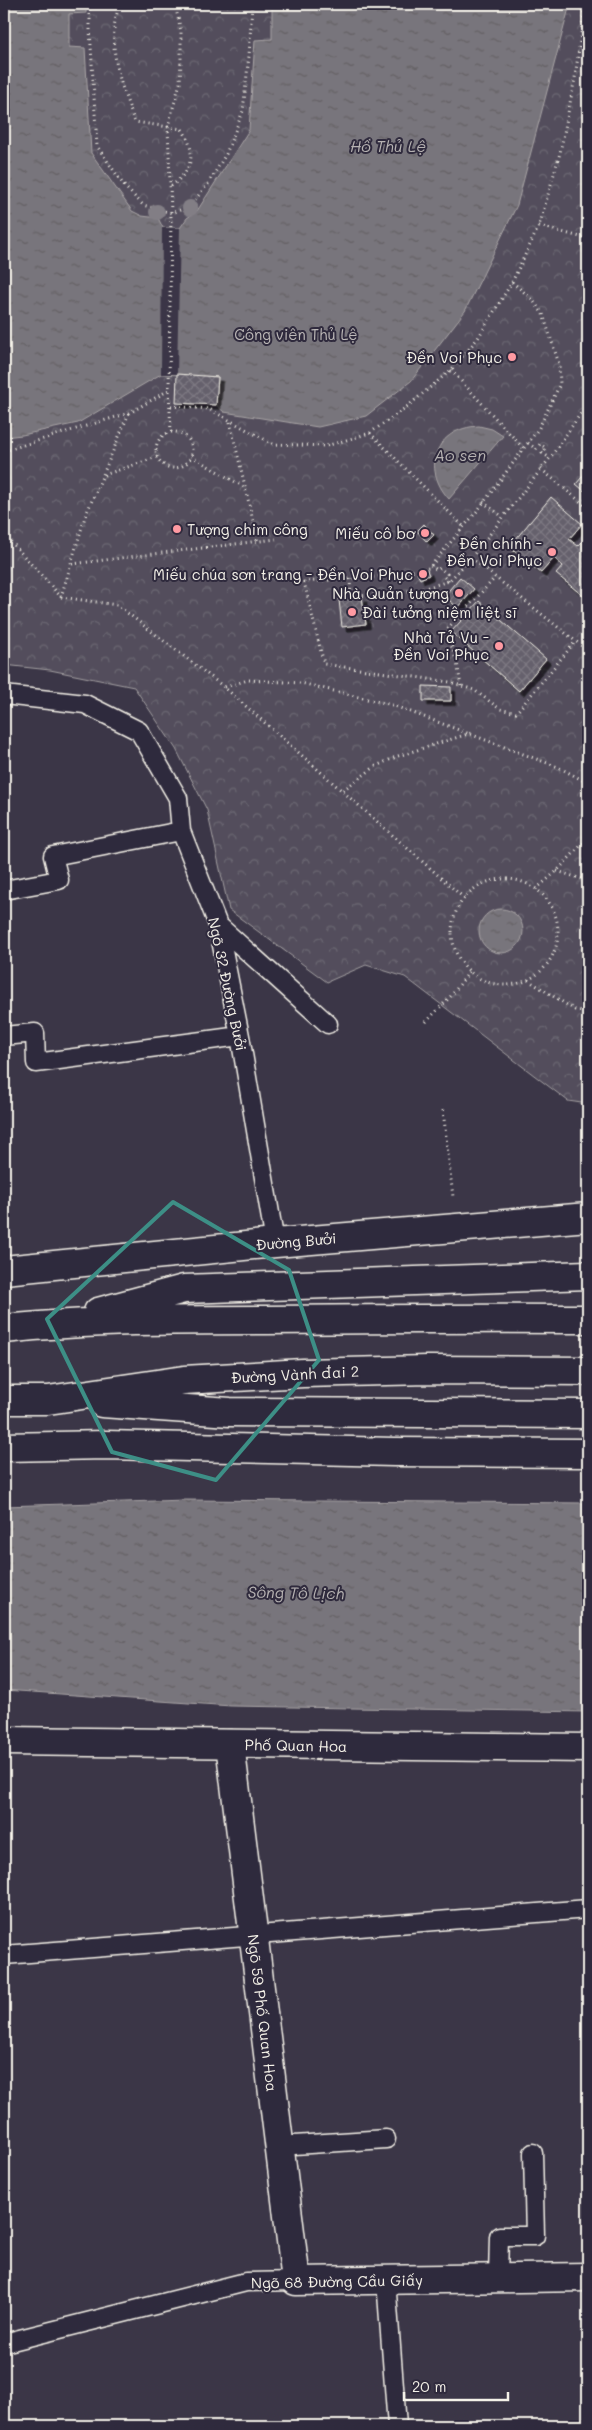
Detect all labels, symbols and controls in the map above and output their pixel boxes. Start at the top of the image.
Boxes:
water label: Hồ Thủ Lệ [350,135,426,156]
park label: Công viên Thủ Lệ [234,324,358,344]
place label: Đền Voi Phục [406,347,502,367]
marker: Đền Voi Phục [506,351,518,363]
water label: Ao sen [434,444,486,465]
place label: Tượng chim công [187,519,308,539]
marker: Tượng chim công [171,523,183,535]
place label: Miếu cô bơ [335,523,416,543]
marker: Miếu cô bơ [419,527,431,539]
place label: Đền chính - Đền Voi Phục [446,533,542,570]
marker: Đền chính - Đền Voi Phục [546,546,558,558]
place label: Miếu chúa sơn trang - Đền Voi Phục [153,564,413,584]
marker: Miếu chúa sơn trang - Đền Voi Phục [417,568,429,580]
place label: Nhà Quản tượng [332,583,449,603]
marker: Nhà Quản tượng [453,587,465,599]
place label: Đài tưởng niệm liệt sĩ [362,602,517,622]
marker: Đài tưởng niệm liệt sĩ [346,606,358,618]
place label: Nhà Tả Vu - Đền Voi Phục [393,627,489,664]
marker: Nhà Tả Vu - Đền Voi Phục [493,640,505,652]
street label: Ngõ 32 Đường Bưởi [204,915,252,1053]
street label: Đường Bưởi [255,1228,337,1254]
street label: Đường Vành đai 2 [230,1361,360,1387]
water label: Sông Tô Lịch [247,1581,345,1603]
street label: Phố Quan Hoa [245,1734,347,1756]
street label: Ngõ 59 Phố Quan Hoa [243,1933,283,2093]
street label: Ngõ 68 Đường Cầu Giấy [251,2269,423,2293]
scale bar [404,2370,508,2402]
text: 20 m [412,2376,446,2396]

